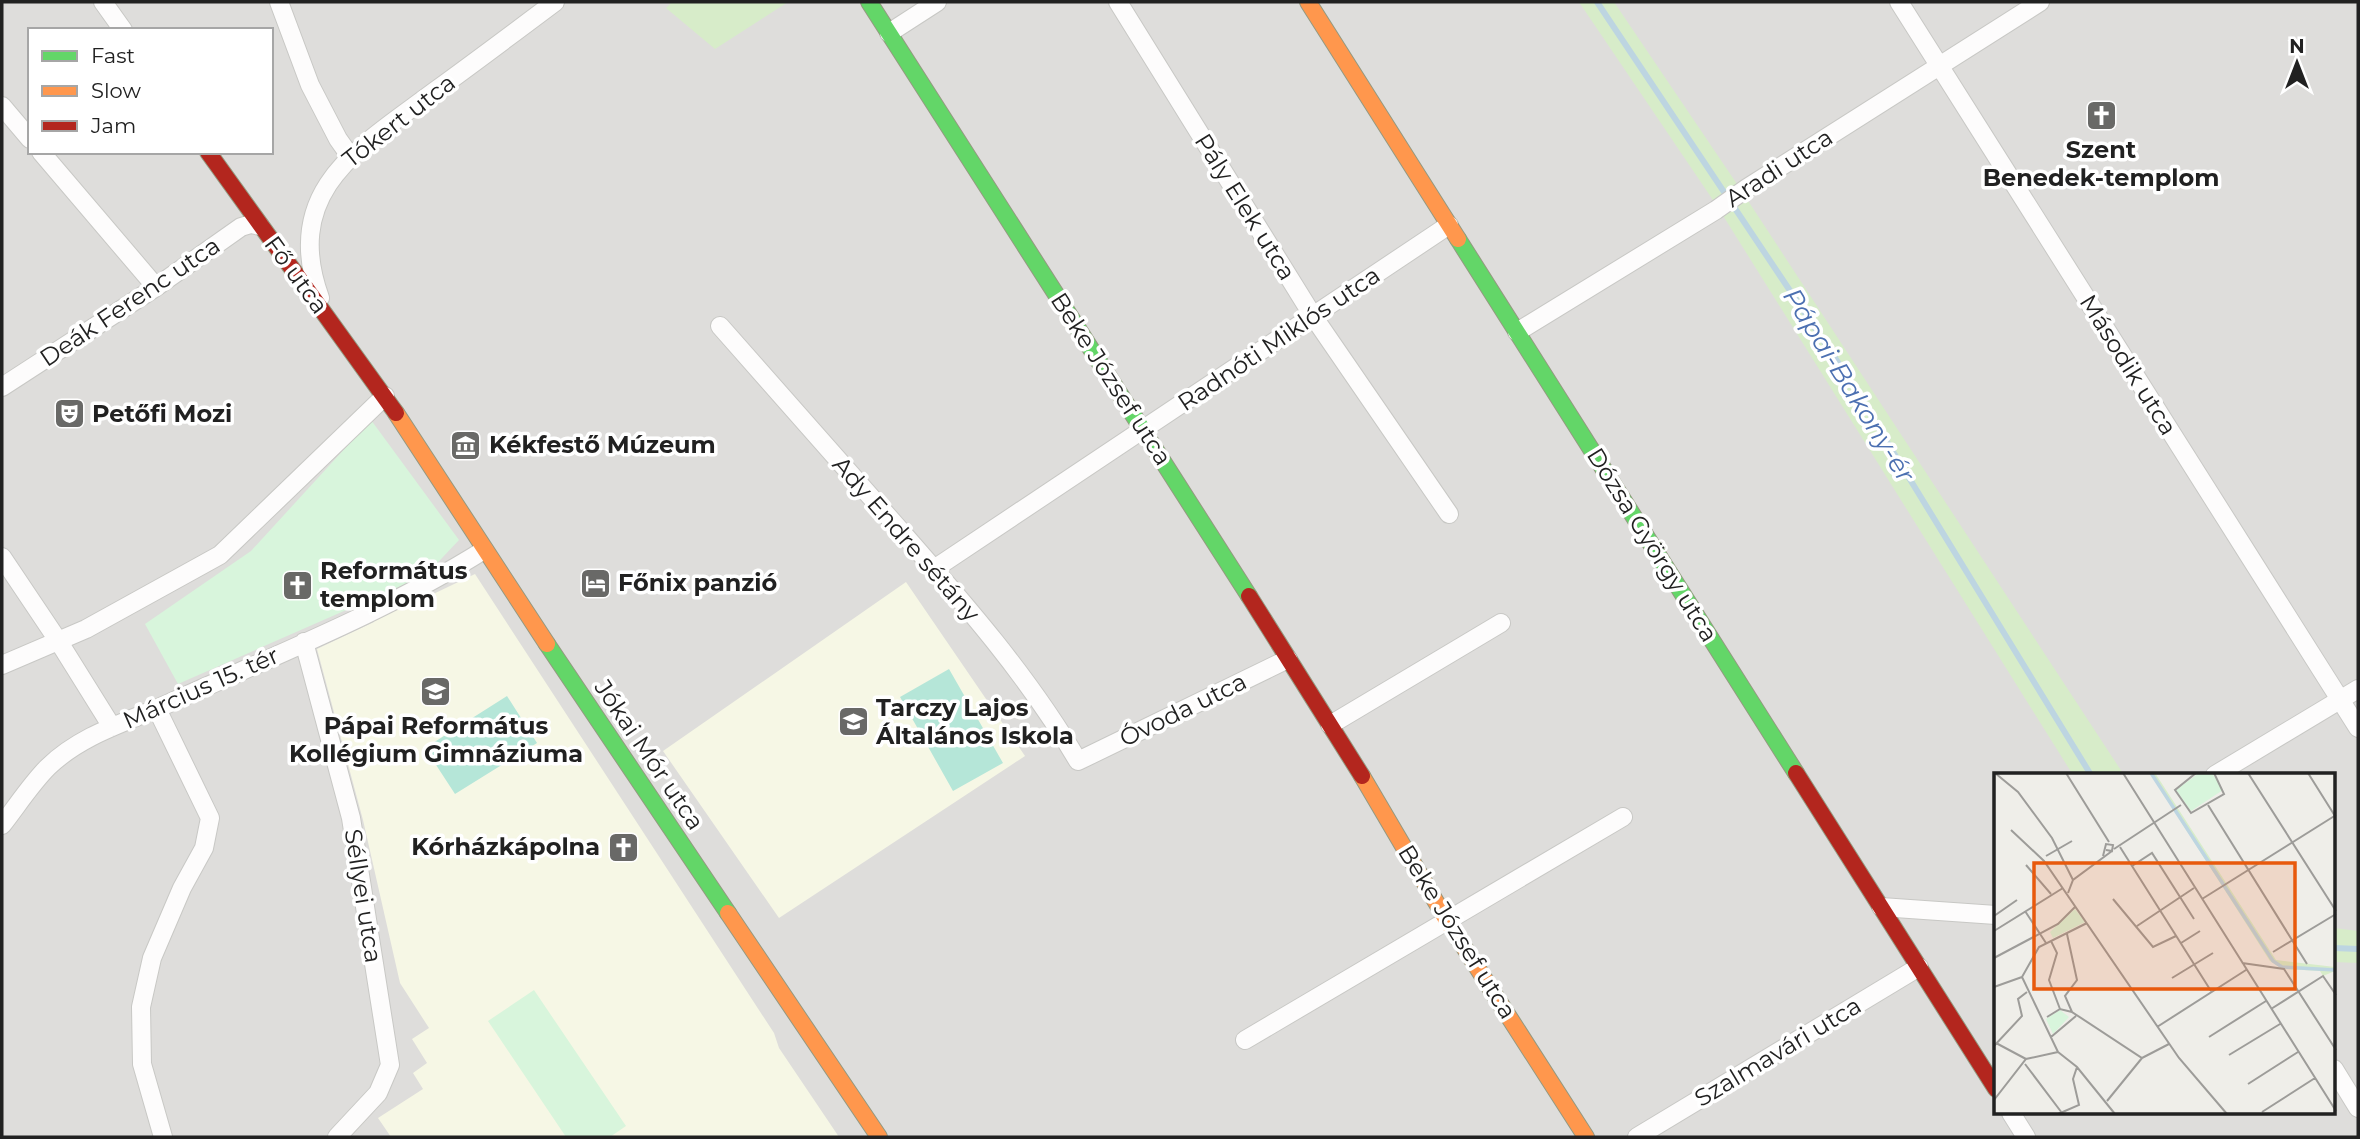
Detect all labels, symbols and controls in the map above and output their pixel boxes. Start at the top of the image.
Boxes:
legend [28,28,273,154]
north arrow [2262,28,2332,98]
text: N [2289,35,2305,58]
text: Fast [91,43,135,68]
street label: Tókert utca [337,68,461,174]
text: Slow [91,78,141,103]
church icon: Szent Benedek-templom [2084,99,2118,133]
text: Jam [90,113,136,138]
street label: Aradi utca [1720,122,1838,213]
street label: Pály Elek utca [1189,128,1302,285]
place label: Szent Benedek-templom [1983,135,2219,192]
street label: Fő utca [258,230,334,319]
street label: Deák Ferenc utca [34,231,225,373]
street label: Radnóti Miklós utca [1172,260,1385,417]
water label: Pápai-Bakony-ér [1776,282,1922,488]
street label: Beke József utca [1045,287,1178,471]
street label: Második utca [2074,289,2183,440]
theatre icon: Petőfi Mozi [52,397,86,431]
place label: Petőfi Mozi [92,399,232,428]
museum icon: Kékfestő Múzeum [449,428,483,462]
place label: Kékfestő Múzeum [489,430,716,459]
street label: Dózsa György utca [1581,442,1724,647]
street label: Ady Endre sétány [827,450,986,627]
place label: Református templom [320,556,468,613]
hotel icon: Főnix panzió [578,566,612,600]
church icon: Református templom [280,568,314,602]
place label: Főnix panzió [618,568,777,597]
street label: Március 15. tér [118,640,283,735]
street label: Óvoda utca [1115,666,1251,753]
street label: Jókai Mór utca [588,673,710,835]
school or university icon: Pápai Református Kollégium Gimnáziuma [419,675,453,709]
place label: Tarczy Lajos Általános Iskola [875,693,1074,750]
school or university icon: Tarczy Lajos Általános Iskola [836,705,870,739]
place label: Pápai Református Kollégium Gimnáziuma [289,711,583,768]
inset map [1994,773,2336,1114]
street label: Séllyei utca [339,827,388,965]
church icon: Kórházkápolna [606,830,640,864]
place label: Kórházkápolna [411,832,600,861]
street label: Beke József utca [1392,839,1523,1024]
street label: Szalmavári utca [1689,990,1866,1113]

